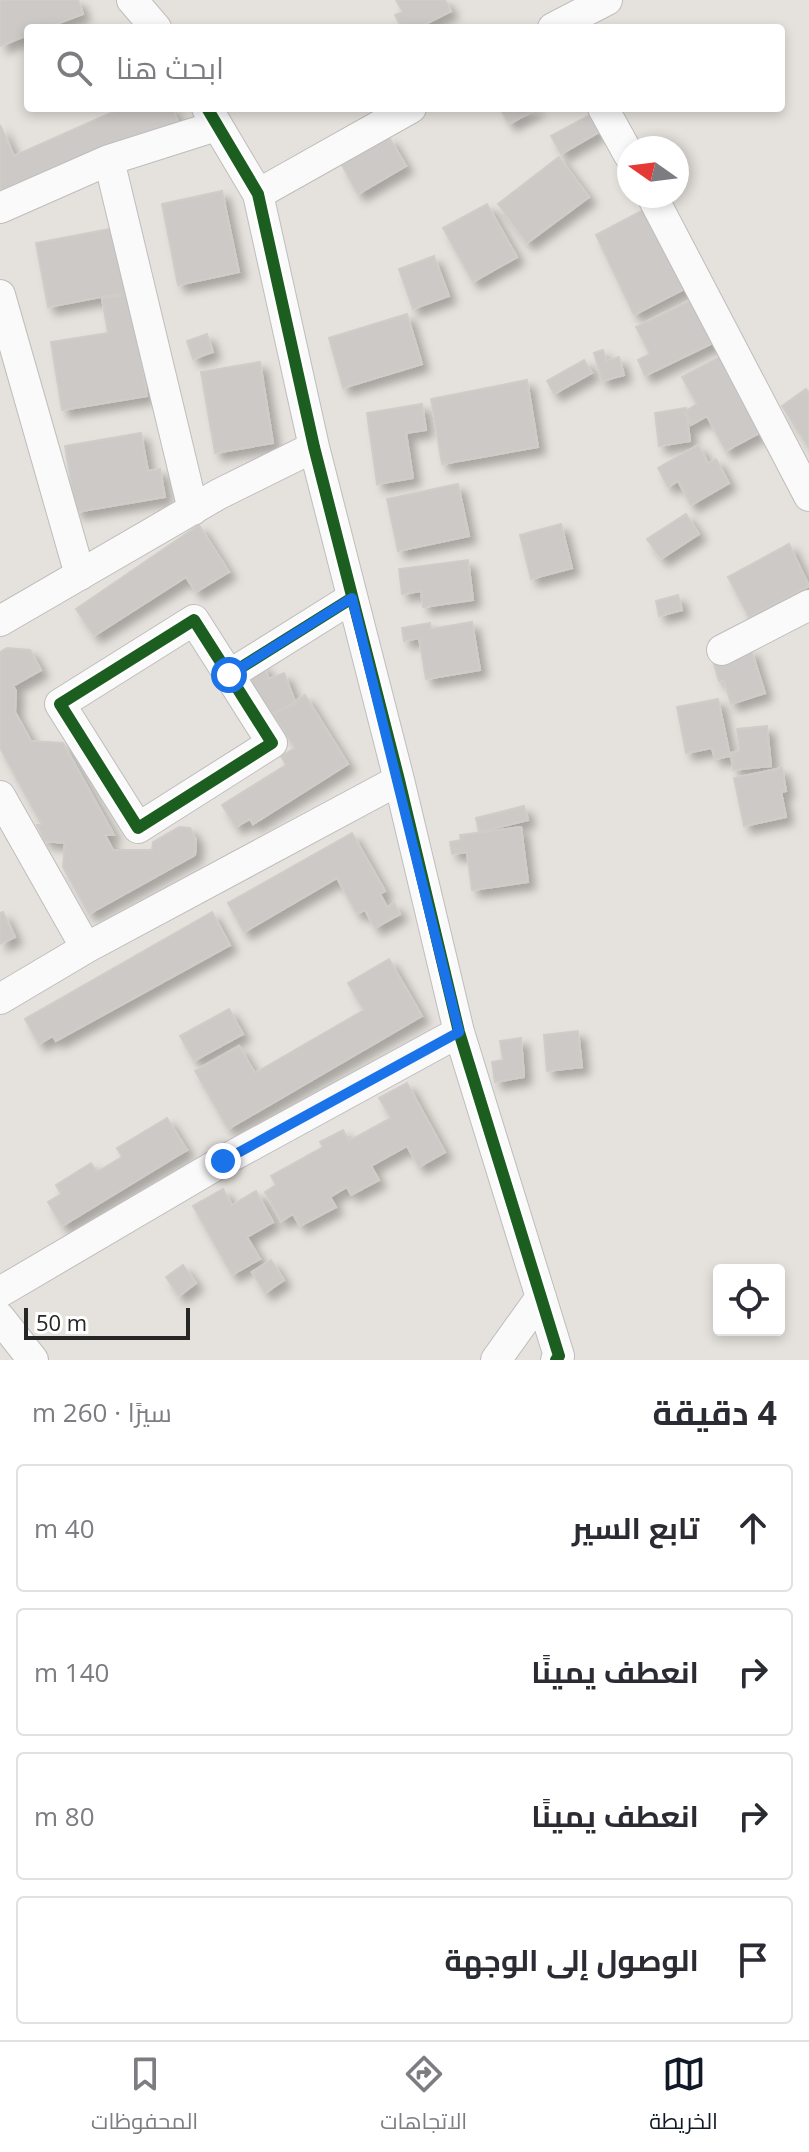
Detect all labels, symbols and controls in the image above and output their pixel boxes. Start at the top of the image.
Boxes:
search box [24,24,785,112]
icon: search [52,46,96,90]
text: ابحث هنا [116,47,224,88]
north arrow [617,136,689,208]
route start [211,657,247,693]
route end [205,1143,241,1179]
map controls [713,1264,785,1336]
button: locate [713,1264,785,1336]
scale bar [24,1304,190,1340]
text: 50 m [36,1307,87,1337]
text: 4 دقيقة [653,1389,777,1435]
text: سيرًا · 260 m [32,1394,172,1430]
icon: ahead [731,1506,775,1550]
text: تابع السير [572,1507,699,1548]
text: 40 m [34,1510,95,1546]
icon: right [731,1650,775,1694]
text: انعطف يمينًا [531,1651,699,1692]
text: 140 m [34,1654,109,1690]
icon: right [731,1794,775,1838]
text: انعطف يمينًا [531,1795,699,1836]
text: 80 m [34,1798,95,1834]
icon: arrive [731,1938,775,1982]
text: الوصول إلى الوجهة [444,1939,699,1980]
tab: المحفوظات [91,2052,198,2142]
tab: الاتجاهات [380,2052,467,2142]
tab: الخريطة [649,2052,718,2142]

